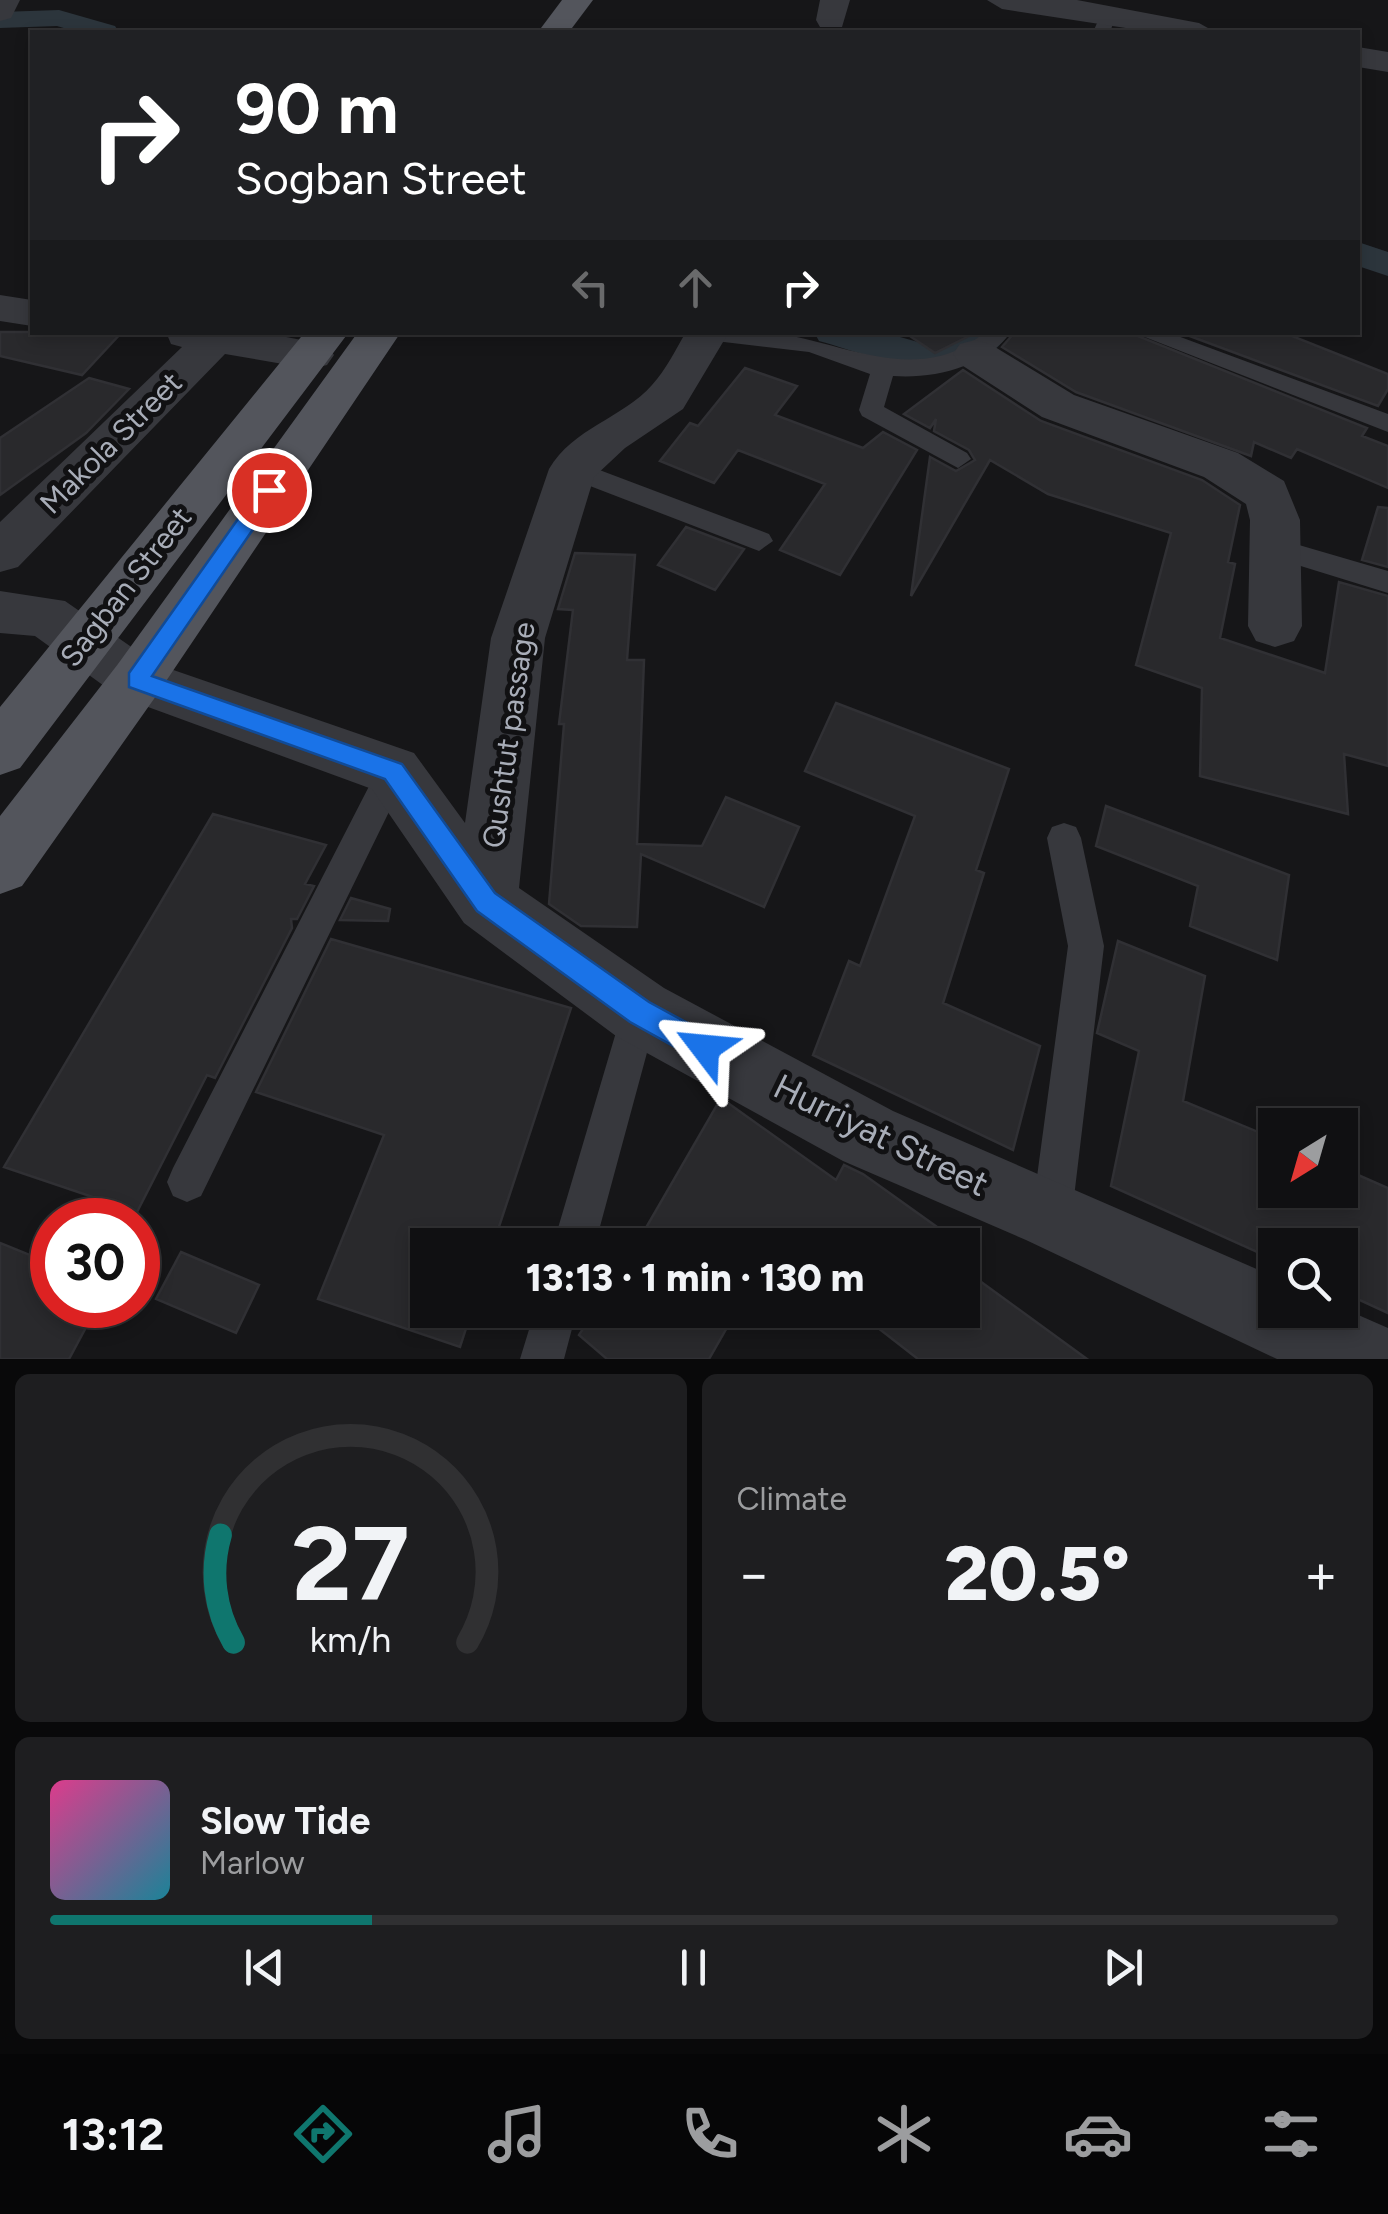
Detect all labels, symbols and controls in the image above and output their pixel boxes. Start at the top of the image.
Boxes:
text: 90 m [235,66,399,151]
icon: right [70,70,200,200]
text: Sogban Street [235,151,527,205]
icon: left [563,260,618,315]
icon: ahead [668,260,723,315]
icon: right [773,260,828,315]
street label: Makola Street [32,364,189,521]
pin [227,448,312,533]
icon: arrive [242,463,297,518]
street label: Sagban Street [52,500,199,674]
street label: Qushtut passage [474,619,543,850]
position arrow [653,996,757,1100]
street label: Hurriyat Street [767,1065,995,1205]
north arrow [1258,1108,1358,1208]
map controls [1258,1108,1358,1328]
speed limit sign: 30 [30,1198,160,1328]
button: search [1258,1228,1358,1328]
text: 13:13 · 1 min · 130 m [526,1255,864,1301]
text: Climate [737,1480,847,1518]
text: 27 [292,1501,410,1626]
text: 20.5° [944,1529,1130,1619]
text: − [737,1541,771,1607]
text: + [1304,1541,1338,1607]
text: km/h [310,1618,392,1661]
text: Slow Tide [200,1798,370,1844]
text: Marlow [200,1844,304,1882]
icon: previous [237,1940,292,1995]
icon: pause [666,1940,721,1995]
icon: next [1096,1940,1151,1995]
icon: directions [288,2099,358,2169]
icon: music [482,2099,552,2169]
icon: phone [675,2099,745,2169]
icon: climate [869,2099,939,2169]
icon: car [1063,2099,1133,2169]
icon: filters [1256,2099,1326,2169]
text: 13:12 [62,2107,164,2161]

